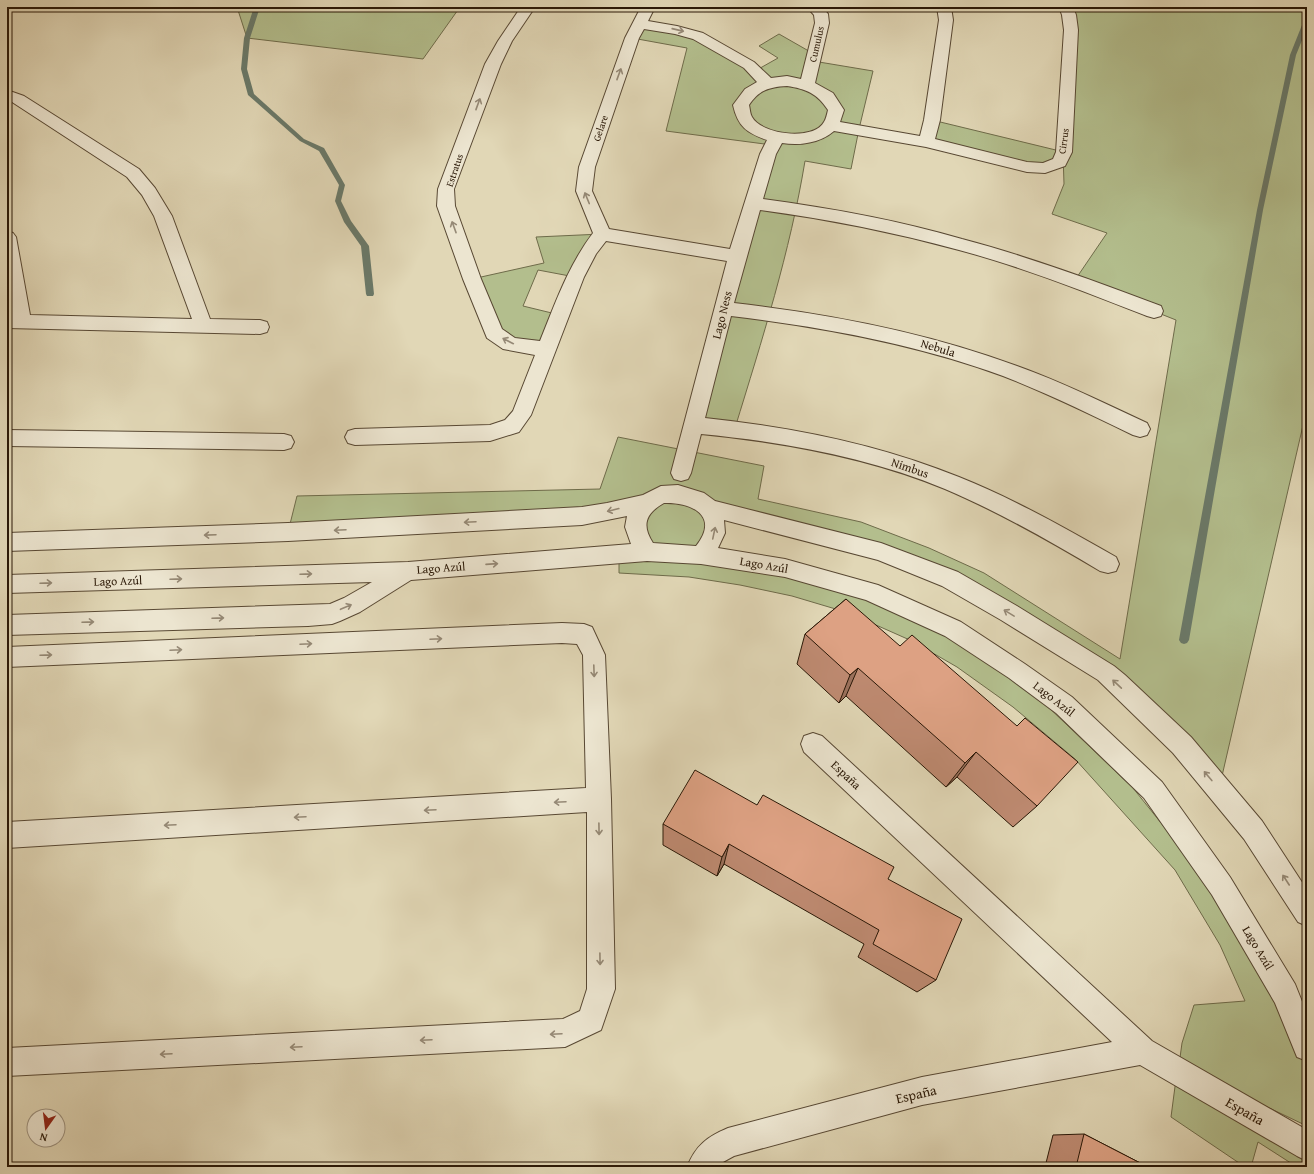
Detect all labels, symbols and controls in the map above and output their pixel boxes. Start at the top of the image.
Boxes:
street label: Cumulus [805,25,828,64]
one-way arrow [671,27,684,35]
one-way arrow [616,67,623,80]
one-way arrow [474,98,482,110]
street label: Gelare [589,113,612,143]
street label: Cirrus [1054,127,1073,155]
street label: Estratus [442,152,467,189]
one-way arrow [583,192,591,204]
one-way arrow [449,221,457,233]
street label: Lago Ness [707,289,736,341]
street label: Nebula [919,334,958,361]
one-way arrow [502,337,514,344]
street label: Nimbus [889,453,931,482]
one-way arrow [607,507,620,515]
one-way arrow [464,519,477,526]
one-way arrow [334,526,347,533]
one-way arrow [710,526,718,539]
one-way arrow [204,531,217,539]
street label: Lago Azúl [739,552,790,577]
street label: Lago Azúl [416,557,466,578]
one-way arrow [485,561,498,568]
one-way arrow [299,570,312,578]
street label: Lago Azúl [93,571,143,590]
one-way arrow [169,575,182,582]
one-way arrow [39,579,52,587]
one-way arrow [340,603,352,611]
one-way arrow [1003,608,1015,616]
one-way arrow [211,614,224,622]
one-way arrow [81,618,94,626]
one-way arrow [429,635,442,642]
one-way arrow [299,641,312,648]
one-way arrow [169,646,182,654]
one-way arrow [39,652,52,659]
one-way arrow [591,664,598,677]
street label: Lago Azúl [1030,677,1079,721]
one-way arrow [1112,679,1122,689]
street label: España [828,756,865,793]
one-way arrow [1204,771,1213,782]
one-way arrow [554,798,567,805]
one-way arrow [424,806,437,813]
one-way arrow [294,814,307,821]
one-way arrow [164,822,177,829]
one-way arrow [595,822,603,835]
one-way arrow [1282,875,1290,886]
street label: Lago Azúl [1239,923,1279,974]
one-way arrow [596,952,604,965]
one-way arrow [550,1030,563,1037]
one-way arrow [420,1037,433,1044]
one-way arrow [290,1043,303,1051]
one-way arrow [160,1050,173,1057]
street label: España [894,1080,939,1108]
street label: España [1222,1092,1268,1130]
north arrow [26,1108,66,1148]
text: N [37,1129,49,1146]

